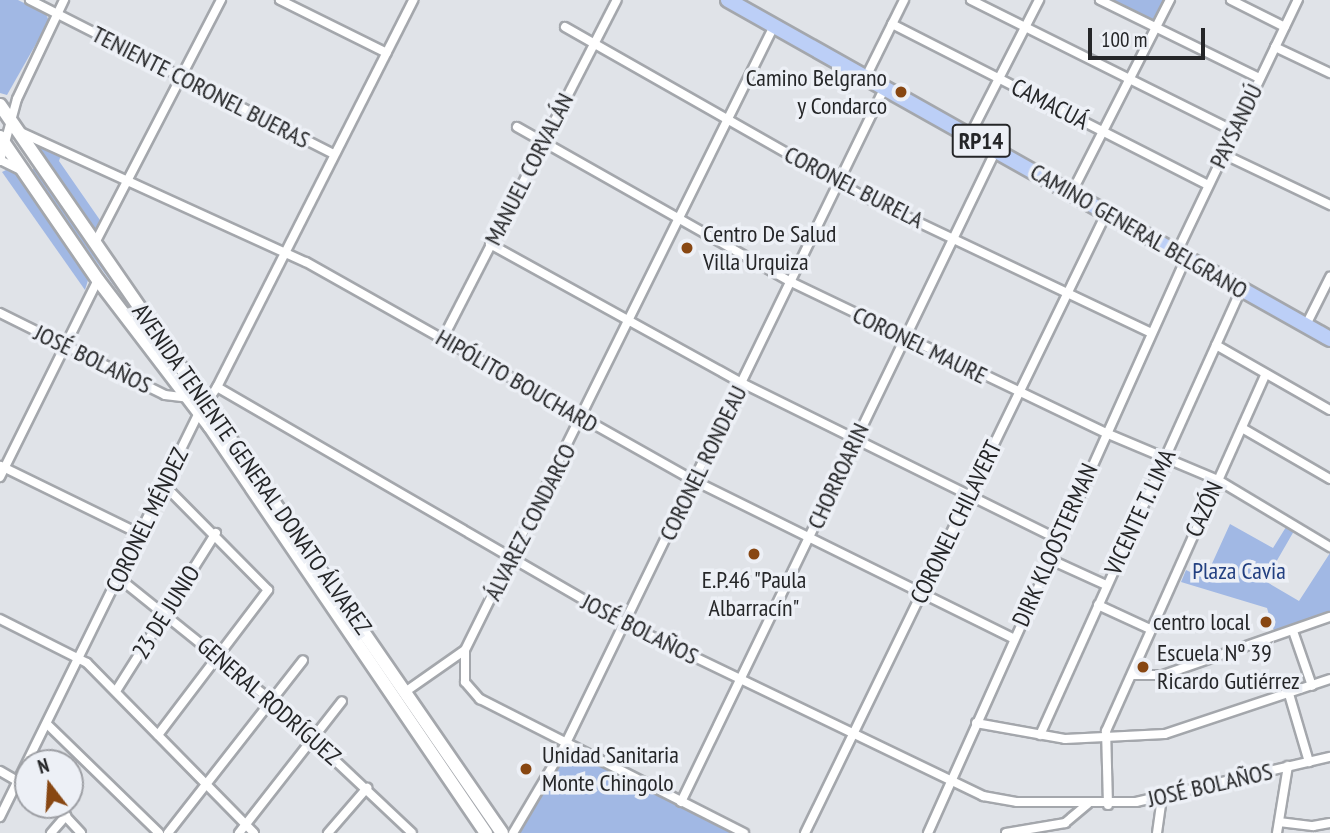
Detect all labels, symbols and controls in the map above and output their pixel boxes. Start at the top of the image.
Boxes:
scale bar [1092,14,1209,58]
street label: TENIENTE CORONEL BUERAS [87,19,315,155]
text: 100 m [1101,26,1147,53]
place label: Camino Belgrano y Condarco [746,64,887,120]
street label: CAMACUÁ [1007,72,1093,136]
street label: PAYSANDÚ [1203,79,1269,173]
marker: Camino Belgrano y Condarco [893,84,909,100]
street label: MANUEL CORVALÁN [478,88,580,250]
road number: RP14 [951,122,1011,160]
street label: CORONEL BURELA [779,139,929,235]
street label: CAMINO GENERAL BELGRANO [1025,157,1253,305]
place label: Centro De Salud Villa Urquiza [703,220,836,276]
marker: Centro De Salud Villa Urquiza [677,238,697,258]
street label: AVENIDA TENIENTE GENERAL DONATO ÁLVAREZ [125,297,379,641]
street label: CORONEL MAURE [848,300,992,390]
street label: JOSÉ BOLAÑOS [30,318,156,400]
street label: HIPÓLITO BOUCHARD [431,323,603,439]
street label: CORONEL RONDEAU [653,380,753,546]
street label: CHORROARIN [801,419,875,533]
street label: CORONEL CHILAVERT [904,436,1008,608]
street label: ÁLVAREZ CONDARCO [478,439,582,605]
street label: CORONEL MÉNDEZ [99,443,195,597]
street label: VICENTE T. LIMA [1098,444,1182,580]
street label: DIRK KLOOSTERMAN [1006,459,1104,631]
street label: CAZÓN [1179,477,1229,541]
marker: E.P.46 "Paula Albarracín" [746,546,762,562]
park label: Plaza Cavia [1192,557,1286,585]
street label: 23 DE JUNIO [126,560,206,664]
place label: E.P.46 "Paula Albarracín" [701,566,807,622]
street label: JOSÉ BOLAÑOS [577,587,703,671]
place label: centro local [1153,608,1250,636]
marker: centro local [1256,612,1276,632]
street label: GENERAL RODRÍGUEZ [191,631,347,771]
place label: Escuela Nº 39 Ricardo Gutiérrez [1157,639,1300,695]
marker: Escuela Nº 39 Ricardo Gutiérrez [1135,659,1151,675]
place label: Unidad Sanitaria Monte Chingolo [542,741,679,797]
north arrow [14,749,84,819]
text: N [35,753,52,779]
street label: JOSÉ BOLAÑOS [1145,757,1275,813]
marker: Unidad Sanitaria Monte Chingolo [516,759,536,779]

